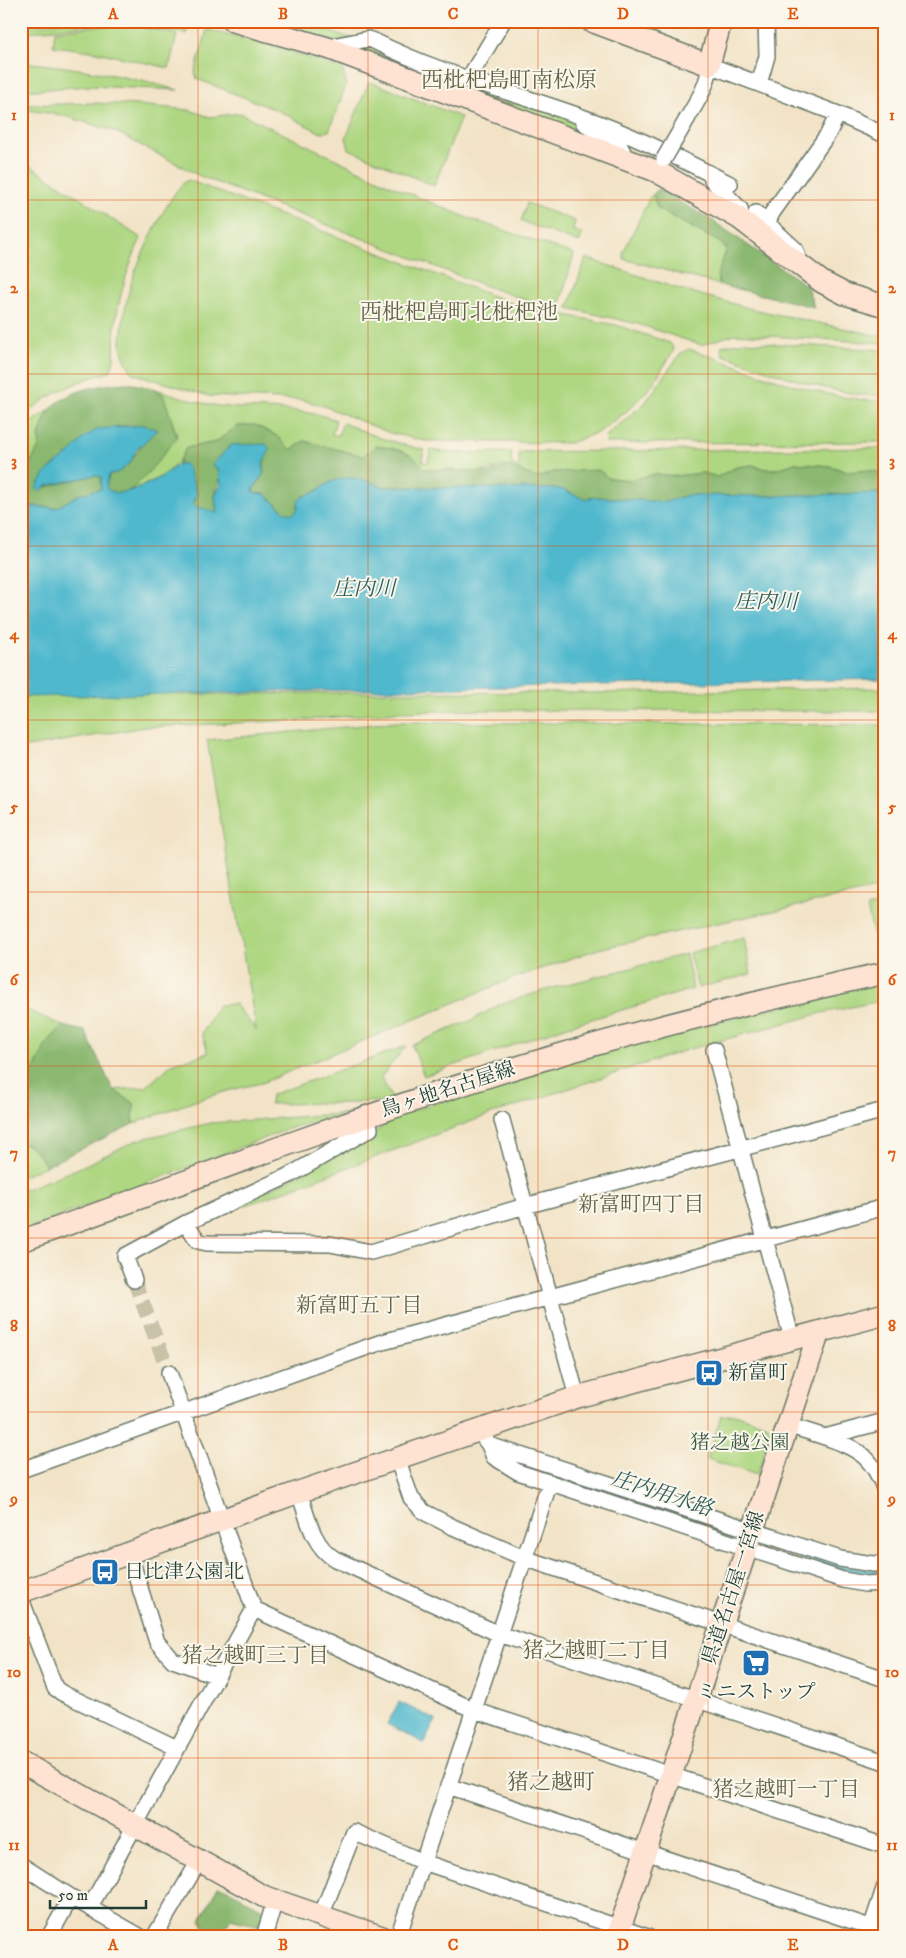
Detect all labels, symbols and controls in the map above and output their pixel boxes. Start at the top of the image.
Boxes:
text: A [107,4,119,24]
text: B [278,4,288,24]
text: C [448,4,458,24]
text: D [617,4,629,24]
text: E [787,4,799,24]
district label: 西枇杷島町南松原 [421,67,597,94]
text: 1 [11,105,17,125]
text: 1 [889,105,895,125]
text: 2 [10,278,19,298]
text: 2 [888,278,897,298]
district label: 西枇杷島町北枇杷池 [360,299,558,326]
text: 3 [11,451,17,471]
text: 3 [889,451,895,471]
water label: 庄内川 [333,576,397,602]
water label: 庄内川 [734,588,800,616]
text: 4 [8,624,19,644]
text: 4 [886,624,897,644]
text: 5 [9,797,18,817]
text: 5 [887,797,896,817]
text: 6 [10,970,20,990]
text: 6 [888,970,898,990]
street label: 鳥ヶ地名古屋線 [378,1056,518,1124]
text: 7 [10,1143,18,1163]
text: 7 [888,1143,896,1163]
district label: 新富町四丁目 [578,1192,704,1218]
district label: 新富町五丁目 [296,1293,422,1319]
text: 8 [10,1316,18,1336]
text: 8 [888,1316,896,1336]
bus stop icon: 新富町 [694,1358,724,1388]
place label: 新富町 [728,1361,788,1386]
park label: 猪之越公園 [690,1431,790,1456]
water label: 庄内用水路 [608,1465,718,1523]
text: 9 [9,1489,18,1509]
text: 9 [887,1489,896,1509]
street label: 県道名古屋一宮線 [697,1508,771,1668]
bus stop icon: 日比津公園北 [90,1557,120,1587]
place label: 日比津公園北 [124,1560,244,1585]
district label: 猪之越町二丁目 [523,1638,670,1664]
district label: 猪之越町三丁目 [182,1643,329,1669]
supermarket icon: ミニストップ [741,1648,771,1678]
text: 10 [7,1662,22,1682]
text: 10 [885,1662,900,1682]
place label: ミニストップ [696,1680,816,1705]
district label: 猪之越町 [507,1769,595,1796]
district label: 猪之越町一丁目 [713,1777,860,1803]
text: 11 [8,1835,20,1855]
text: 11 [886,1835,898,1855]
scale bar [50,1878,146,1910]
text: 50 m [58,1886,88,1905]
text: A [107,1935,119,1955]
text: B [278,1935,288,1955]
text: C [448,1935,458,1955]
text: D [617,1935,629,1955]
text: E [787,1935,799,1955]

